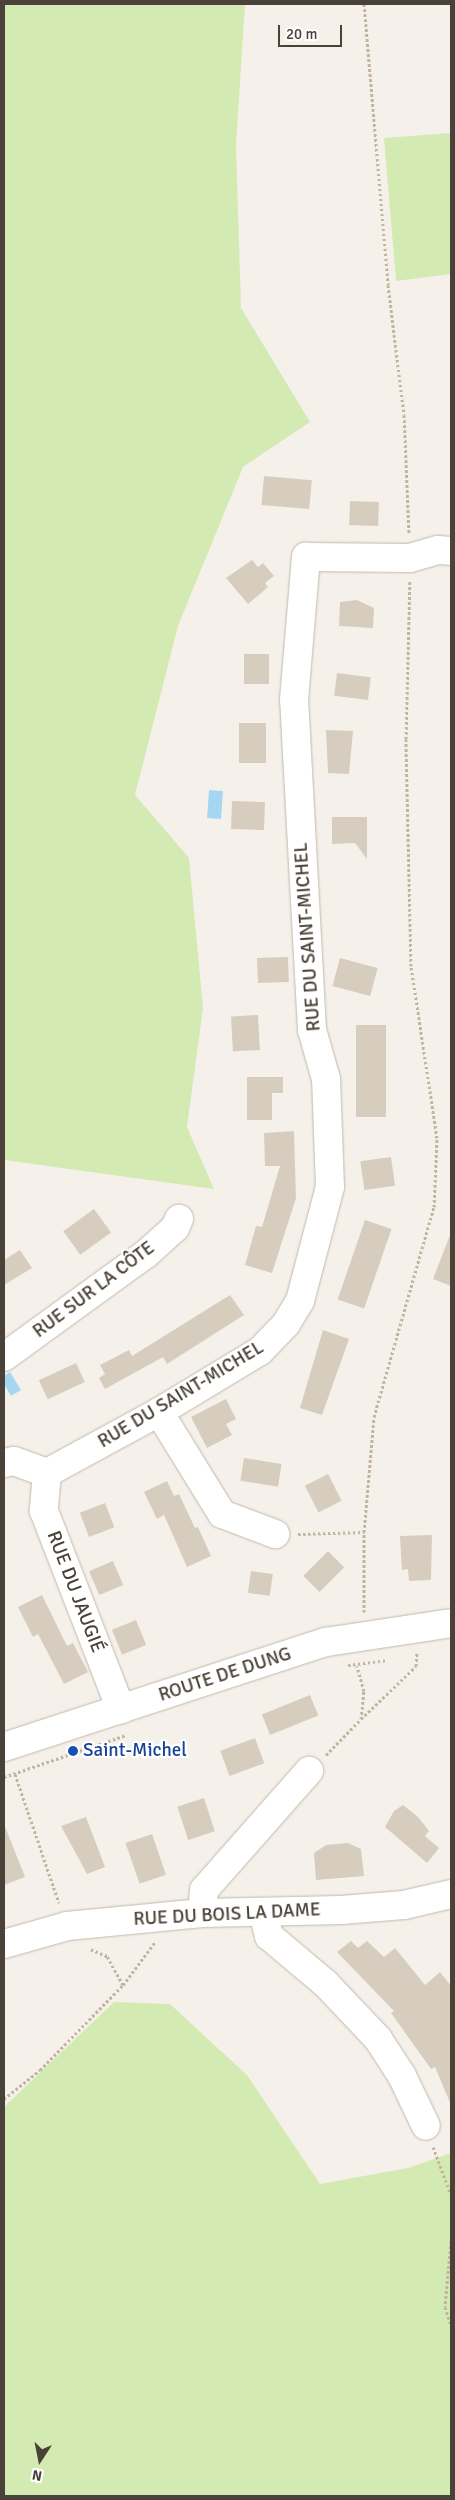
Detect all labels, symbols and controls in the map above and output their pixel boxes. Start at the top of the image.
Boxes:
scale bar [280,15,344,47]
text: 20 m [286,25,317,43]
street label: RUE DU SAINT-MICHEL [290,842,326,1032]
street label: RUE SUR LA CÔTE [29,1237,159,1343]
street label: RUE DU SAINT-MICHEL [94,1336,268,1454]
street label: RUE DU JAUGIÉ [41,1528,109,1656]
street label: ROUTE DE DUNG [156,1643,294,1707]
place label: Saint-Michel [83,1740,187,1762]
marker: Saint-Michel [67,1745,79,1757]
street label: RUE DU BOIS LA DAME [133,1899,321,1931]
north arrow [15,2435,65,2485]
text: N [31,2466,43,2484]

